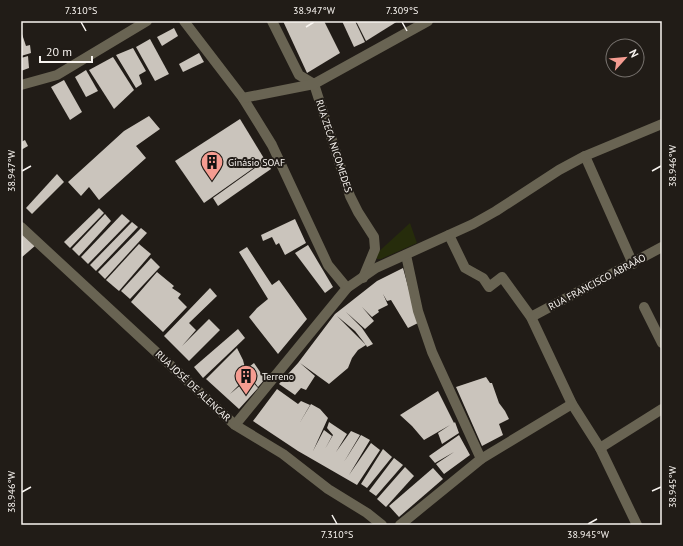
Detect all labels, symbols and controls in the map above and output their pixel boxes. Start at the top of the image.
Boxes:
text: 7.310°S [65,4,97,17]
text: 38.947°W [293,4,336,17]
text: 7.309°S [386,4,418,17]
scale bar [40,38,92,64]
north arrow [605,38,645,78]
text: 20 m [46,44,72,59]
text: N [626,47,642,60]
street label: RUA ZECA NICOMEDES [313,98,355,194]
text: 38.946°W [666,144,679,187]
text: 38.947°W [5,149,18,192]
building icon: Ginásio SOAF [199,149,225,182]
place label: Ginásio SOAF [228,156,285,169]
street label: RUA FRANCISCO ABRAÃO [546,251,648,313]
street label: RUA JOSÉ DE ALENCAR [153,348,233,424]
building icon: Terreno [233,363,259,396]
place label: Terreno [262,370,294,383]
text: 38.945°W [666,465,679,508]
text: 38.946°W [5,470,18,513]
text: 7.310°S [321,528,353,541]
text: 38.945°W [567,528,610,541]

